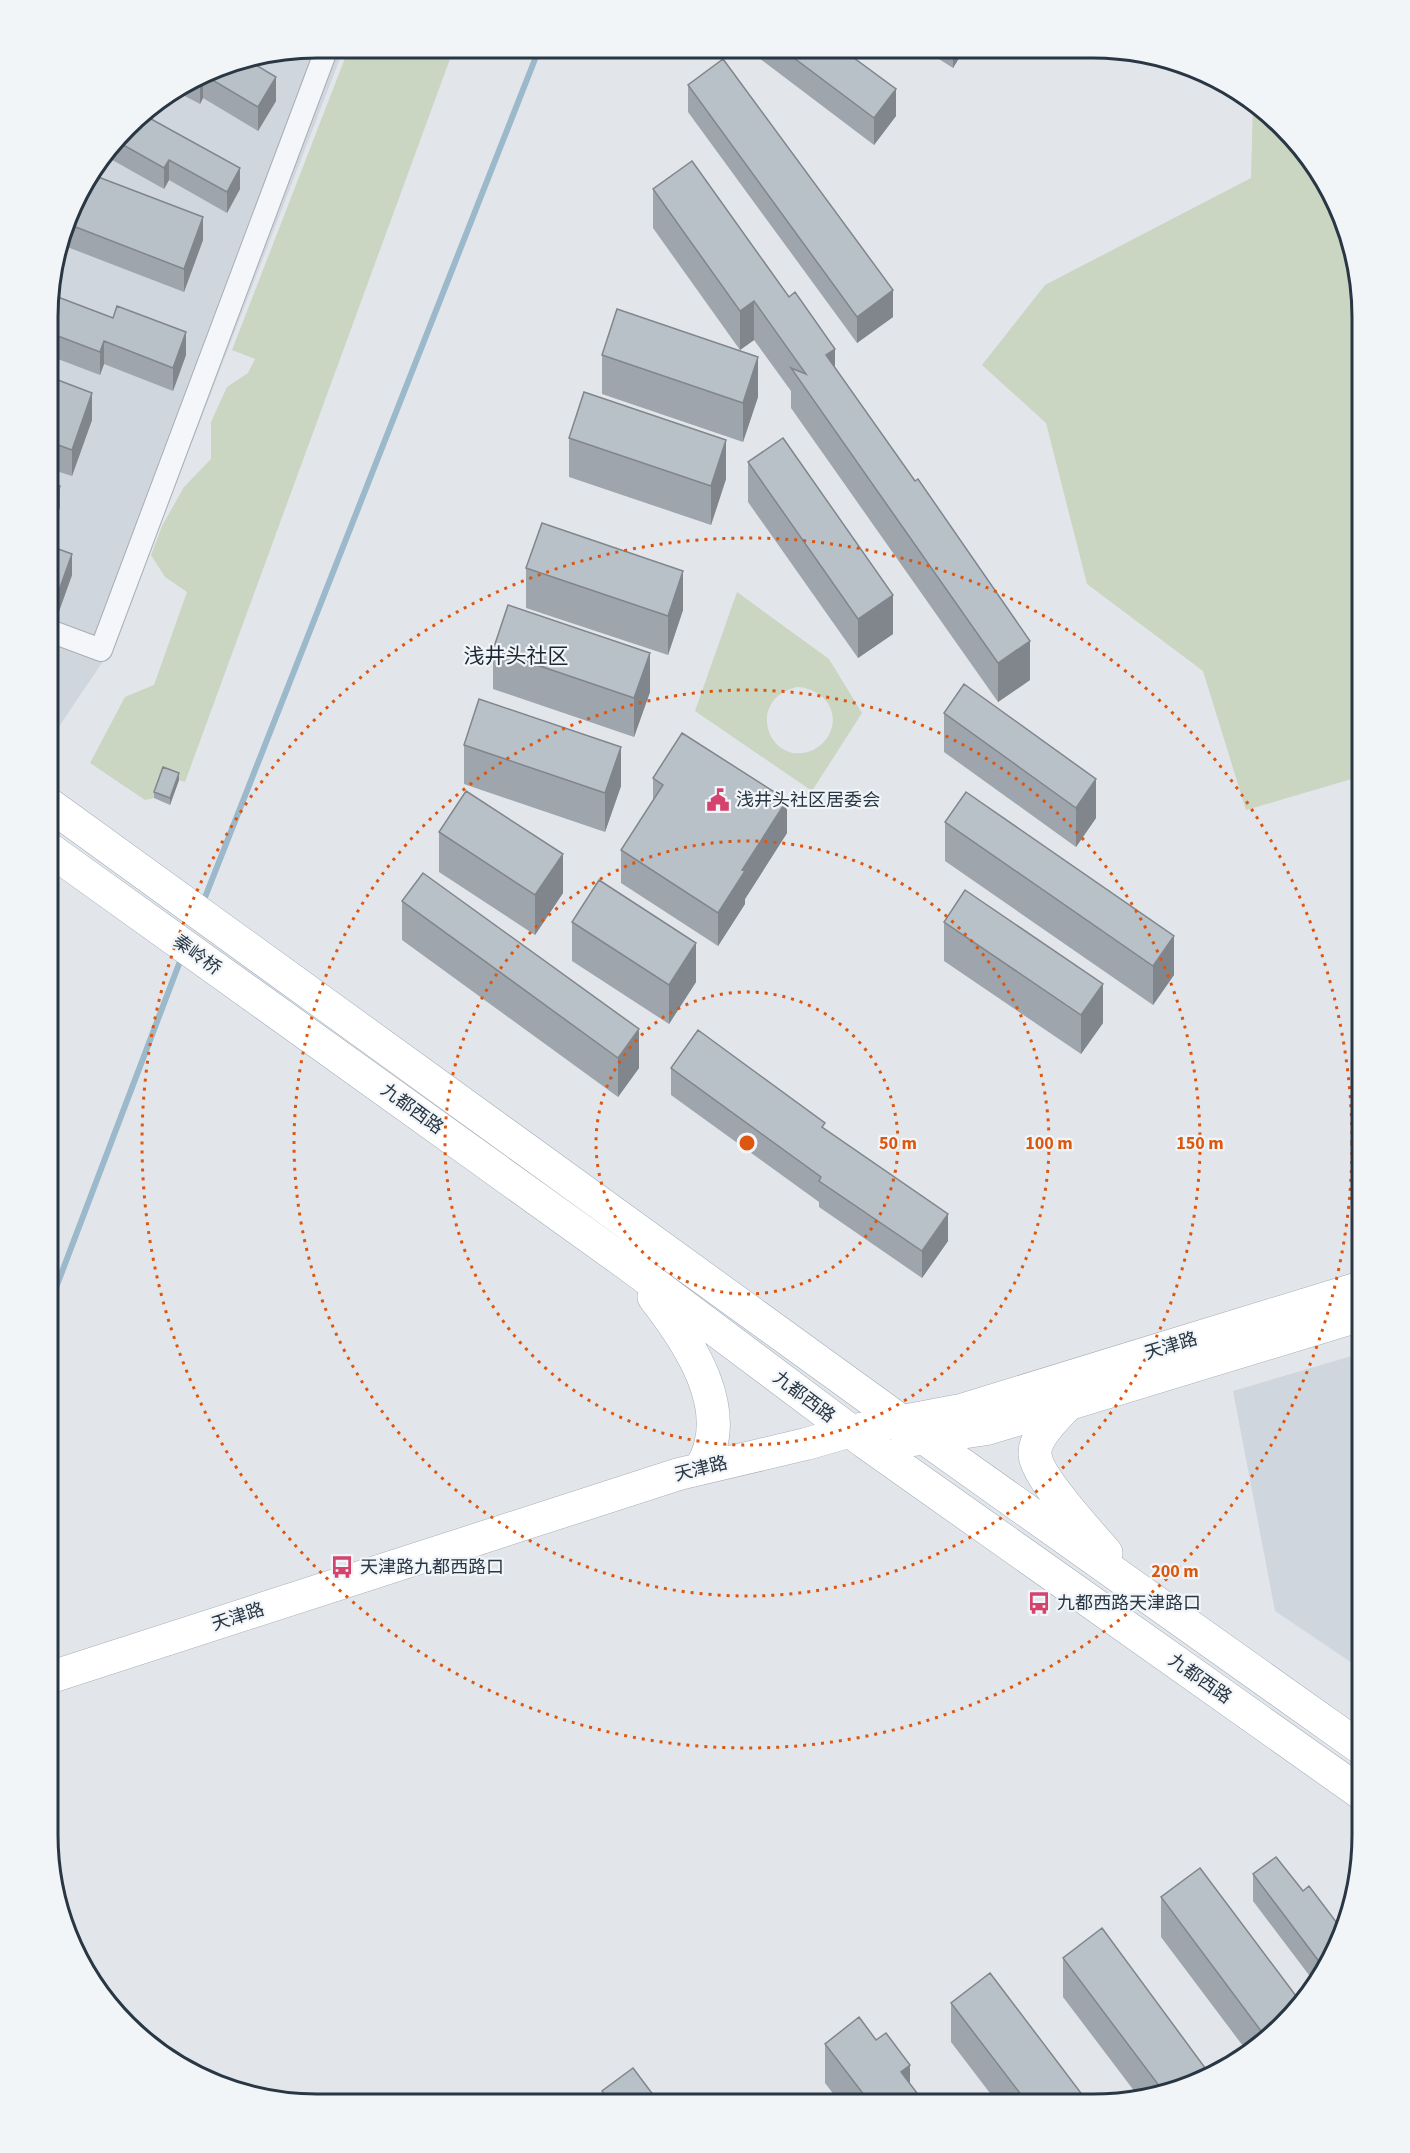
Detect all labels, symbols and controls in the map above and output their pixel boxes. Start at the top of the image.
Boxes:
district label: 浅井头社区 [464,641,569,671]
public building icon: 浅井头社区居委会 [705,787,731,813]
place label: 浅井头社区居委会 [736,788,880,813]
street label: 秦岭桥 [168,929,226,981]
street label: 九都西路 [376,1078,448,1140]
text: 50 m [879,1131,917,1156]
text: 100 m [1025,1131,1073,1156]
text: 150 m [1176,1131,1224,1156]
centre of rings [737,1133,757,1153]
street label: 天津路 [1142,1326,1200,1366]
street label: 九都西路 [768,1365,840,1429]
street label: 天津路 [672,1450,730,1488]
bus stop icon: 天津路九都西路口 [329,1554,355,1580]
place label: 天津路九都西路口 [360,1555,504,1580]
text: 200 m [1151,1559,1199,1584]
bus stop icon: 九都西路天津路口 [1026,1590,1052,1616]
place label: 九都西路天津路口 [1057,1591,1201,1616]
street label: 天津路 [208,1597,268,1637]
street label: 九都西路 [1163,1648,1237,1710]

